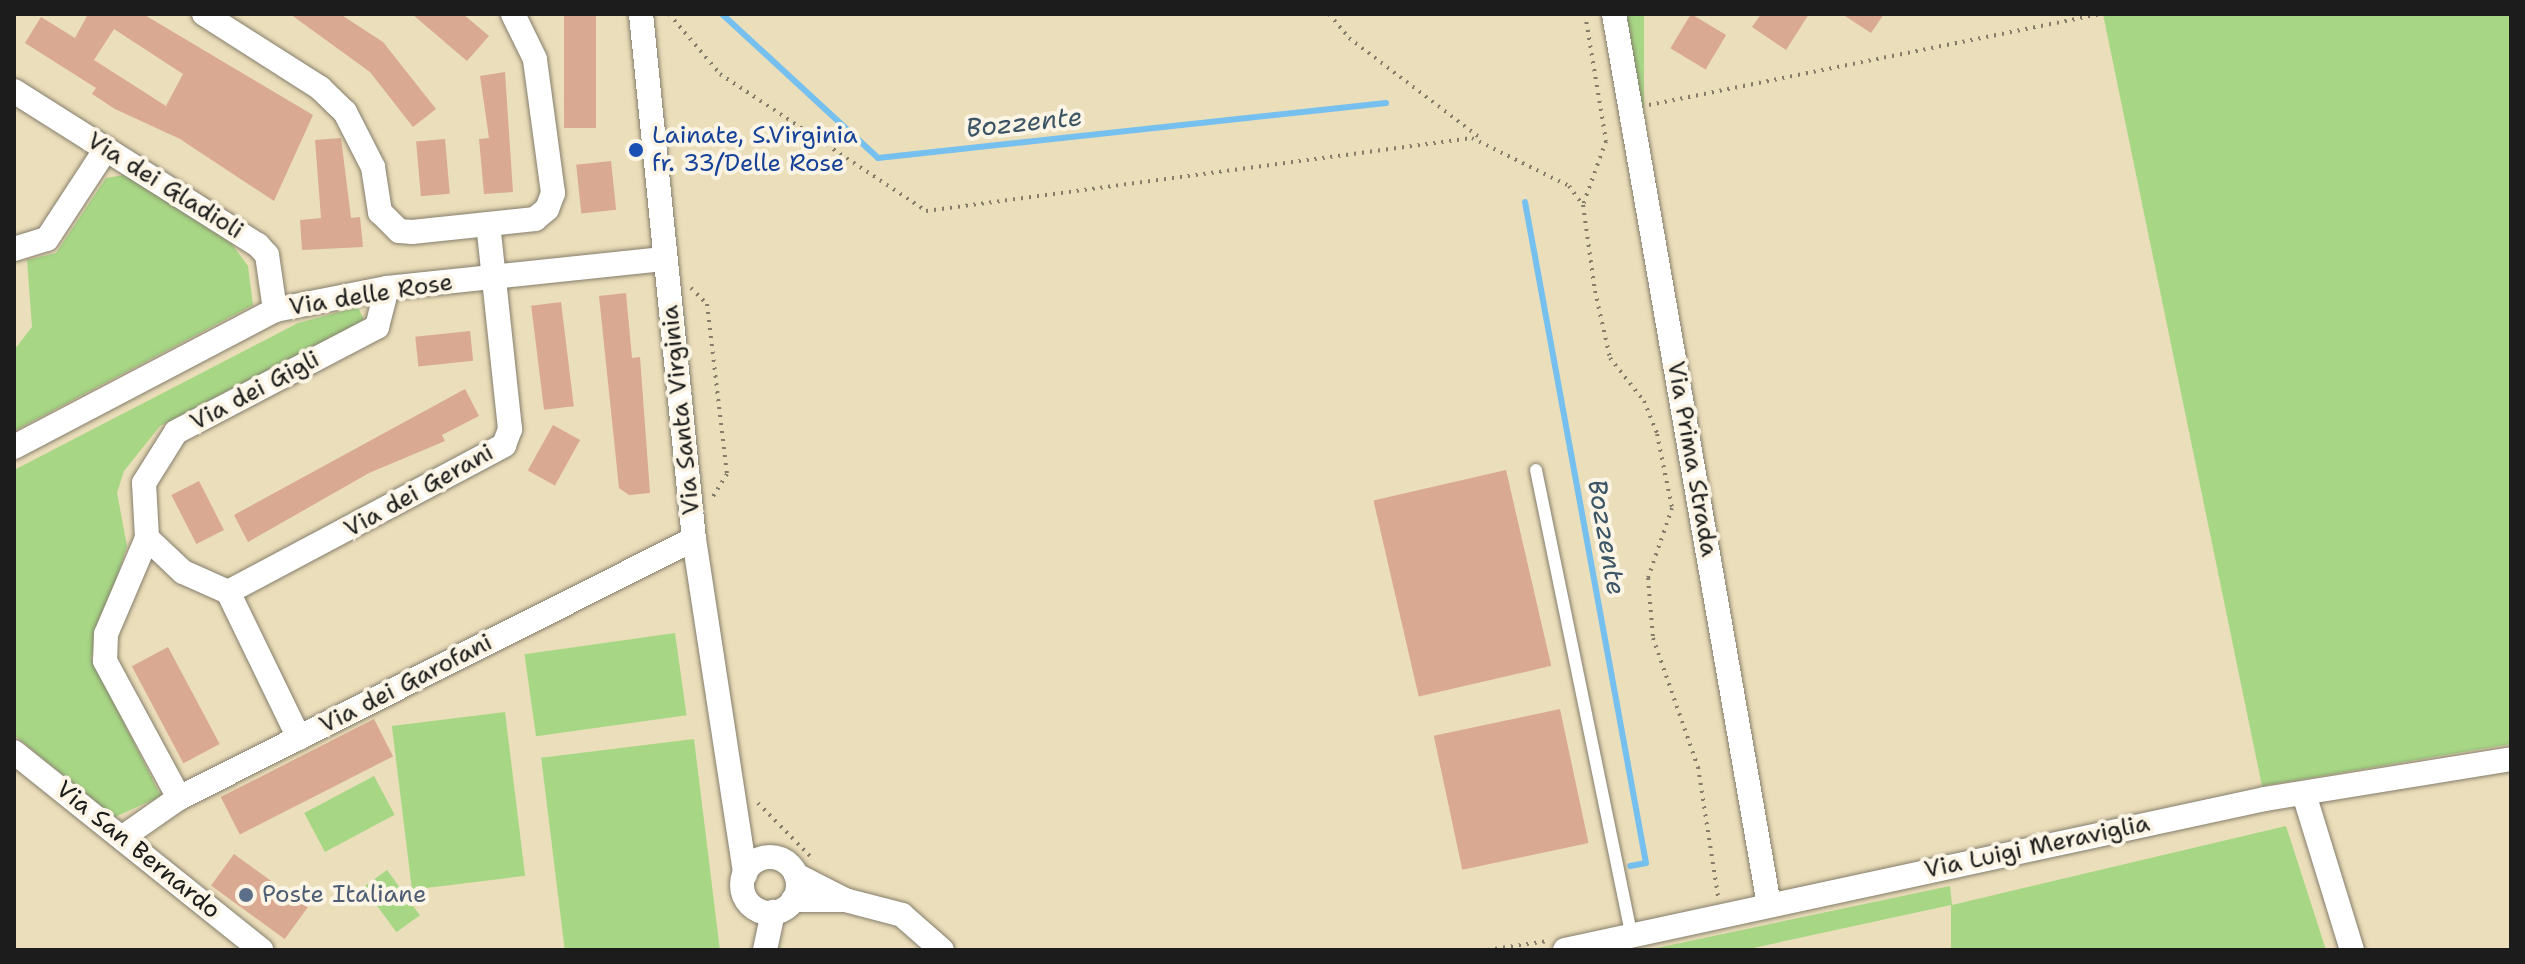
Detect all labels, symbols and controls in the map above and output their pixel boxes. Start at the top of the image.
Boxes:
water label: Bozzente [964,100,1084,144]
place label: Lainate, S.Virginia fr. 33/Delle Rose [652,122,858,178]
street label: Via dei Gladioli [82,126,248,246]
marker: Lainate, S.Virginia fr. 33/Delle Rose [627,141,645,159]
street label: Via delle Rose [287,268,455,322]
street label: Via Santa Virginia [656,304,706,516]
street label: Via dei Gigli [186,345,324,437]
street label: Via Prima Strada [1661,359,1723,559]
street label: Via dei Gerani [339,438,499,544]
water label: Bozzente [1581,477,1633,597]
street label: Via dei Garofani [315,628,497,740]
street label: Via San Bernardo [50,775,226,925]
street label: Via Luigi Meraviglia [1922,809,2152,885]
place label: Poste Italiane [262,881,427,909]
marker: Poste Italiane [237,886,255,904]

